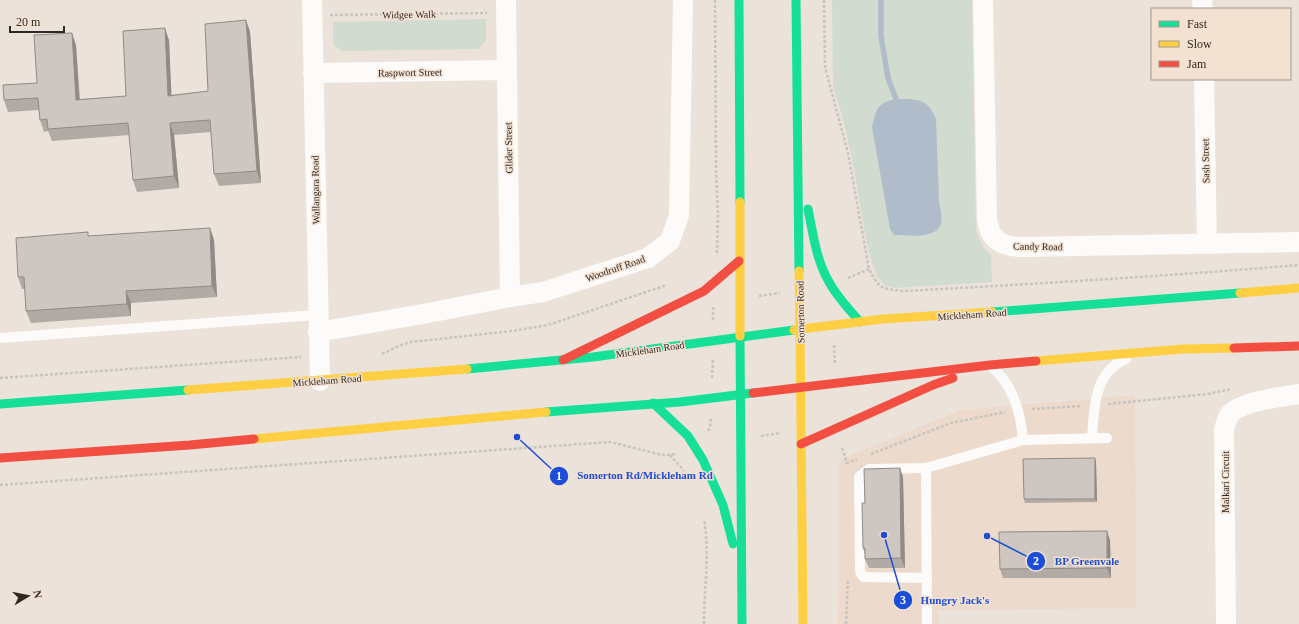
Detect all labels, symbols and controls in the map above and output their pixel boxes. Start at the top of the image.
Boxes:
scale bar [10,8,64,34]
legend [1151,8,1291,80]
street label: Widgee Walk [382,9,436,20]
text: 20 m [16,15,41,29]
text: Fast [1187,17,1208,31]
text: Slow [1187,37,1212,51]
text: Jam [1187,57,1207,71]
street label: Raspwort Street [378,66,442,79]
street label: Glider Street [503,122,514,174]
street label: Sash Street [1200,138,1211,183]
street label: Wallangara Road [309,155,322,225]
street label: Candy Road [1013,241,1063,252]
street label: Woodruff Road [584,253,646,284]
street label: Somerton Road [794,281,807,343]
street label: Mickleham Road [937,307,1007,322]
street label: Mickleham Road [615,339,685,360]
street label: Mickleham Road [292,373,362,388]
street label: Malkari Circuit [1220,451,1231,513]
callout: Somerton Rd/Mickleham Rd [549,464,721,487]
text: 1 [556,469,562,483]
text: Somerton Rd/Mickleham Rd [577,469,713,481]
callout: BP Greenvale [1026,550,1127,573]
text: 2 [1033,554,1039,568]
text: BP Greenvale [1055,555,1119,567]
north arrow [8,576,48,616]
callout: Hungry Jack's [893,588,997,611]
text: N [31,589,44,599]
text: 3 [900,593,906,607]
text: Hungry Jack's [921,594,990,606]

